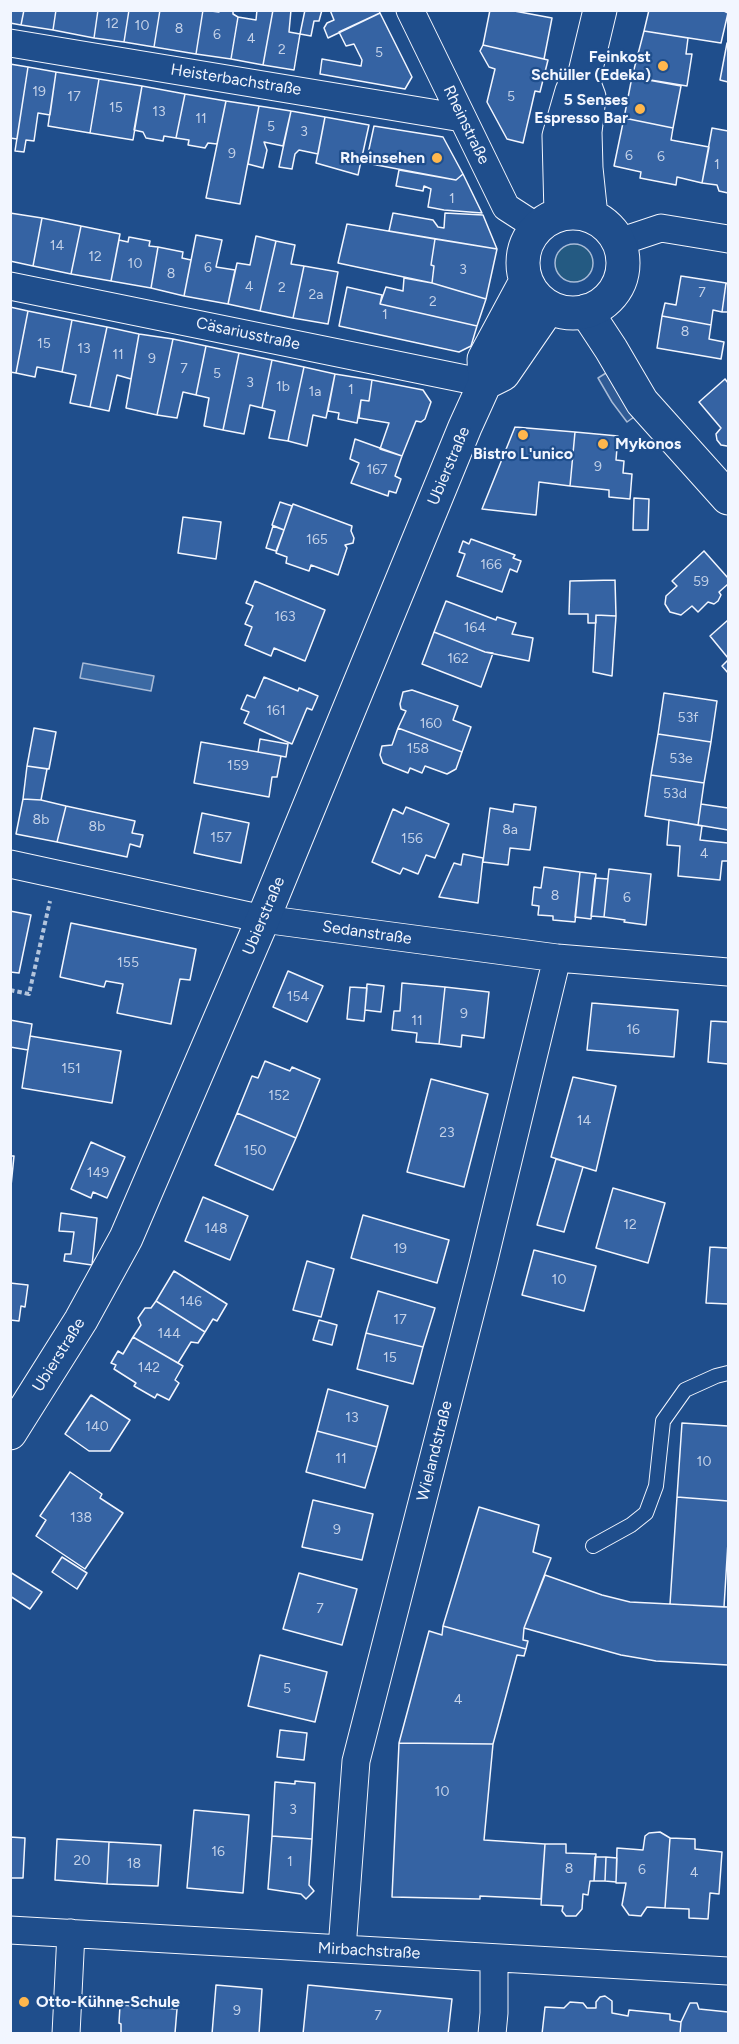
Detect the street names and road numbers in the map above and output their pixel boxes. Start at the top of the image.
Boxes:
street label: Heisterbachstraße [169,60,303,100]
street label: Rheinstraße [439,83,493,167]
street label: Cäsariusstraße [194,314,302,354]
street label: Ubierstraße [424,424,474,508]
street label: Ubierstraße [239,874,289,958]
street label: Sedanstraße [321,917,413,949]
street label: Ubierstraße [29,1315,89,1395]
street label: Wielandstraße [413,1399,457,1503]
street label: Mirbachstraße [317,1939,421,1963]

